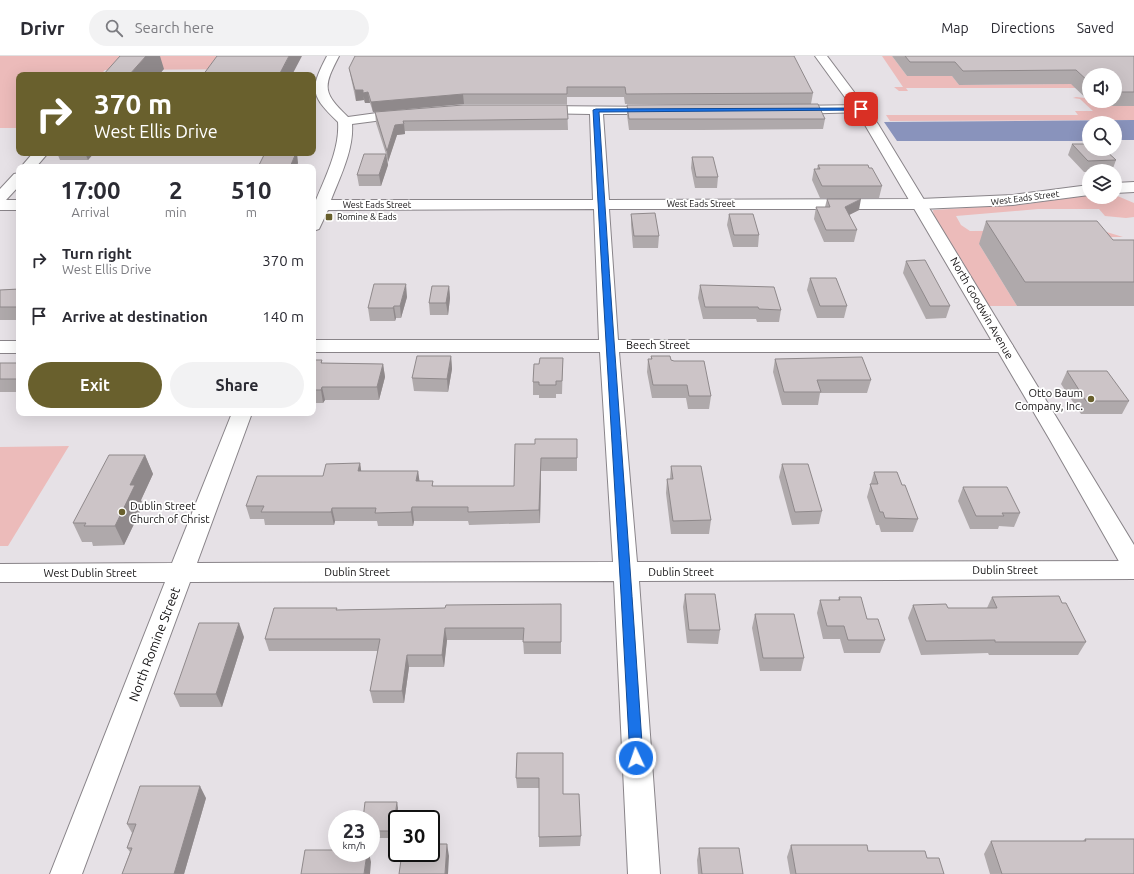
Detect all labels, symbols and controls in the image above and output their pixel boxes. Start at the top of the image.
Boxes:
search box [89,10,369,46]
text: Drivr [20,17,65,39]
icon: search [103,17,125,39]
text: Search here [135,19,214,36]
text: Map [941,20,969,36]
text: Directions [991,20,1055,36]
text: Saved [1077,20,1114,36]
map controls [1082,68,1122,204]
button: sound [1082,68,1122,108]
icon: right [28,88,80,140]
text: 370 m [94,88,172,119]
pin [844,92,878,126]
icon: arrive [850,98,872,120]
button: search [1082,116,1122,156]
text: West Ellis Drive [94,121,218,141]
button: layers [1082,164,1122,204]
text: 17:00 [60,177,120,204]
text: 2 [169,177,182,204]
text: 510 [231,177,272,204]
street label: West Eads Street [990,189,1060,207]
street label: West Eads Street [667,199,736,209]
street label: West Eads Street [343,200,412,210]
text: Arrival [71,205,109,219]
text: min [165,205,187,219]
text: m [246,205,257,219]
marker: Romine & Eads [324,212,334,222]
place label: Romine & Eads [337,212,397,222]
text: Turn right [62,245,132,262]
icon: right [28,249,50,271]
text: 370 m [262,252,304,269]
street label: North Goodwin Avenue [948,255,1016,361]
text: West Ellis Drive [62,262,151,276]
icon: arrive [28,305,50,327]
text: Arrive at destination [62,308,208,325]
text: 140 m [262,308,304,325]
street label: Beech Street [626,339,691,351]
button: Exit [28,362,162,408]
button: Share [170,362,304,408]
place label: Otto Baum Company, Inc. [1015,387,1083,412]
marker: Otto Baum Company, Inc. [1086,394,1096,404]
place label: Dublin Street Church of Christ [130,500,210,525]
marker: Dublin Street Church of Christ [117,507,127,517]
street label: Dublin Street [972,564,1038,576]
street label: Dublin Street [324,566,390,578]
street label: Dublin Street [648,566,714,578]
street label: West Dublin Street [43,567,137,579]
street label: North Romine Street [126,585,182,703]
position arrow [615,737,657,779]
speed limit sign: 30 [388,810,440,862]
text: 23 [343,819,365,842]
text: km/h [342,840,366,851]

